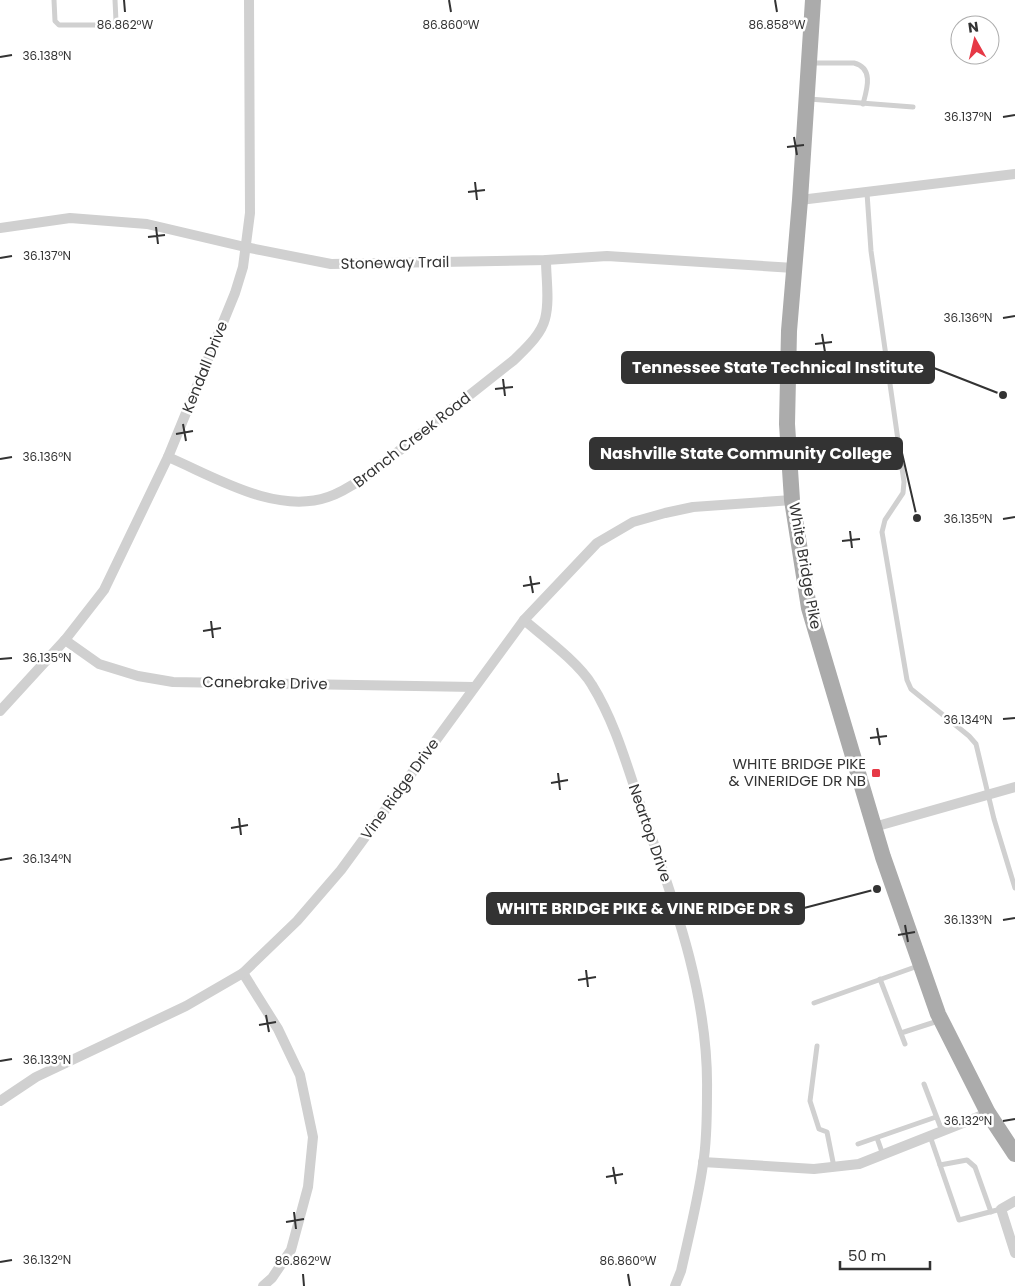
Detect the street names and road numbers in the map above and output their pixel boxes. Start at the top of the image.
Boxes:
street label: Stoneway Trail [340,251,450,274]
street label: Kendall Drive [177,318,232,416]
street label: Branch Creek Road [349,387,475,492]
street label: White Bridge Pike [784,501,827,631]
street label: Canebrake Drive [202,671,328,694]
street label: Vine Ridge Drive [356,734,444,844]
street label: Neartop Drive [624,781,677,885]

